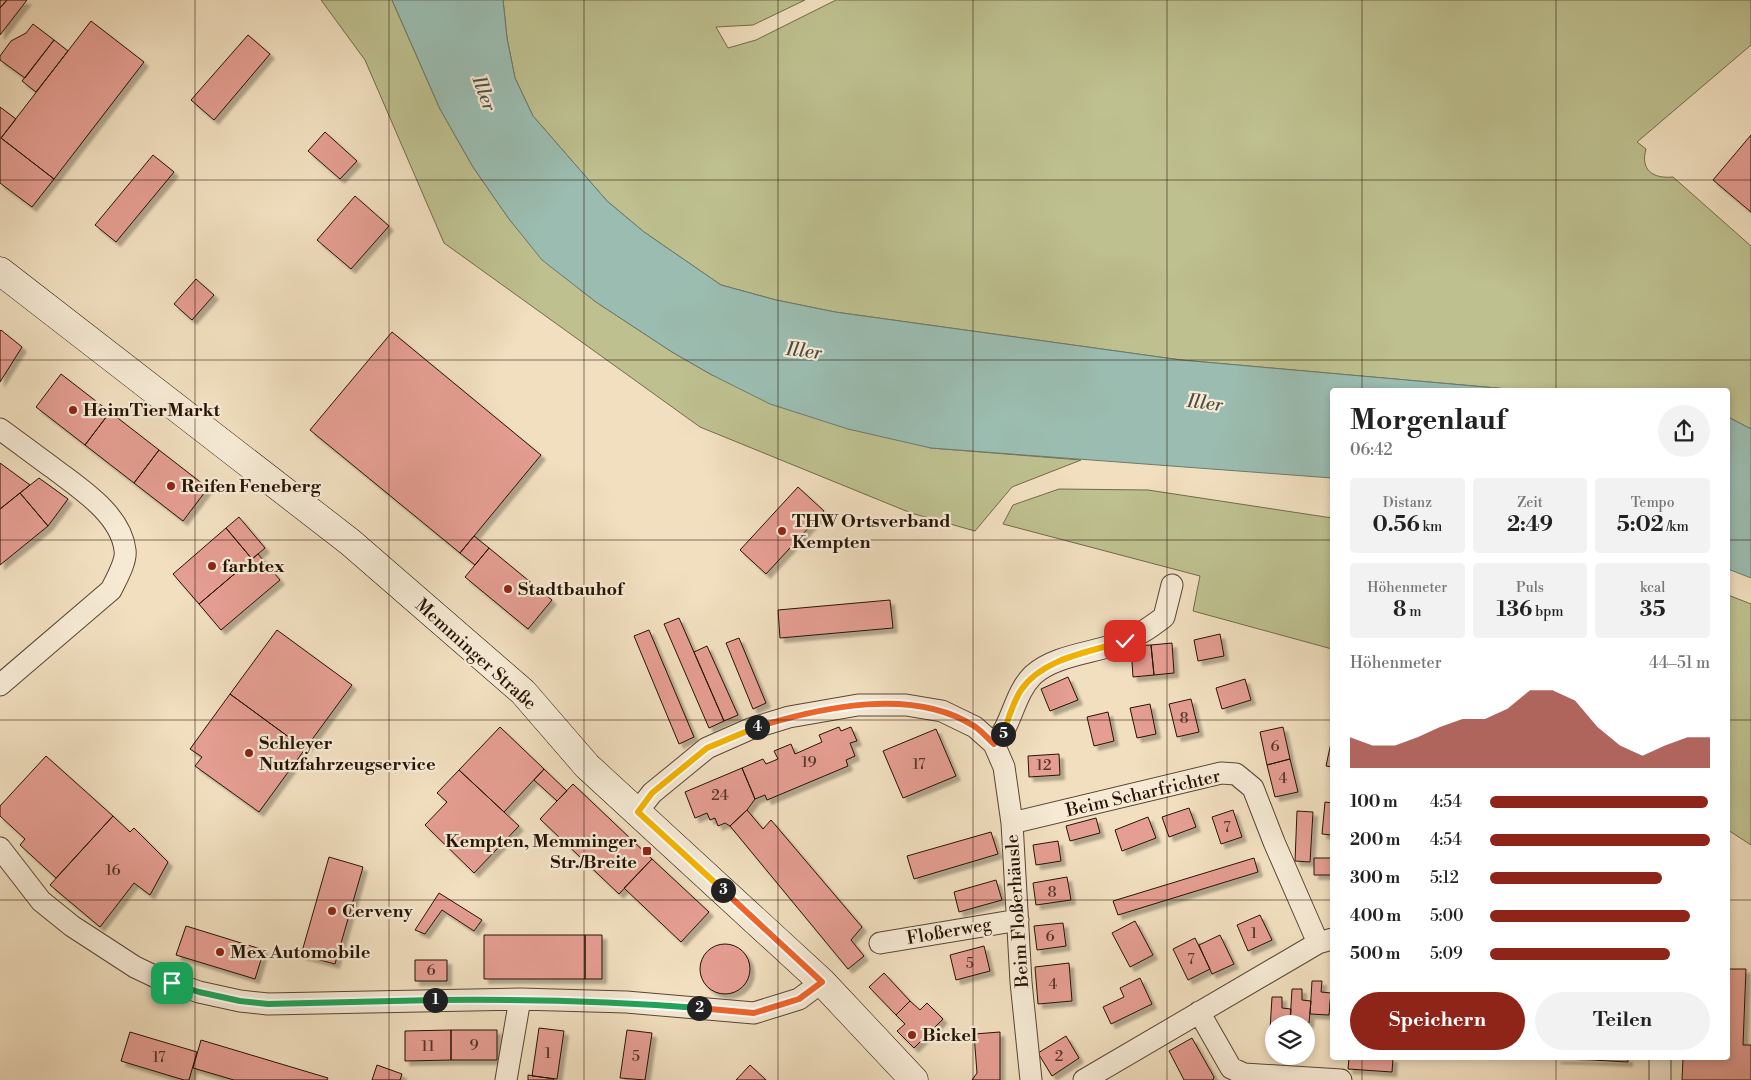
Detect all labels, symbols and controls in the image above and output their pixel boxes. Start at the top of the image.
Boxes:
water label: Iller [466,71,502,115]
water label: Iller [784,337,824,365]
water label: Iller [1185,389,1225,417]
place label: HeimTierMarkt [83,399,220,422]
text: Morgenlauf [1350,403,1506,438]
marker: HeimTierMarkt [67,404,79,416]
button: share [1658,405,1710,457]
text: 06:42 [1350,440,1393,460]
place label: Reifen Feneberg [181,475,322,498]
marker: Reifen Feneberg [165,480,177,492]
text: Distanz [1383,494,1432,512]
text: Zeit [1517,494,1543,512]
text: Tempo [1631,494,1675,512]
place label: THW Ortsverband Kempten [792,510,951,554]
text: 0.56 [1372,512,1420,538]
text: 2:49 [1507,512,1553,538]
text: 5:02 [1617,512,1664,538]
text: km [1420,518,1442,536]
text: /km [1664,518,1689,536]
marker: THW Ortsverband Kempten [776,525,788,537]
place label: farbtex [222,555,285,578]
marker: farbtex [206,560,218,572]
place label: Stadtbauhof [518,578,626,601]
text: Höhenmeter [1367,579,1447,597]
text: Puls [1516,579,1544,597]
text: kcal [1640,579,1665,597]
marker: Stadtbauhof [502,583,514,595]
street label: Memminger Straße [410,594,541,715]
text: 8 [1393,597,1406,623]
text: 136 [1496,597,1532,623]
text: 35 [1640,597,1665,623]
text: m [1406,603,1422,621]
text: bpm [1532,603,1564,621]
pin [1104,620,1146,662]
icon: check [1111,627,1139,655]
text: Höhenmeter [1350,653,1442,673]
text: 44–51 m [1649,653,1710,673]
house number: 8 [1179,709,1189,728]
pin: 4 [744,714,770,740]
text: 4 [753,718,762,736]
pin: 5 [990,722,1016,746]
text: 5 [999,725,1008,743]
place label: Schleyer Nutzfahrzeugservice [259,732,436,776]
house number: 6 [1270,737,1280,756]
marker: Schleyer Nutzfahrzeugservice [243,747,255,759]
house number: 19 [801,753,817,772]
house number: 17 [912,755,926,774]
house number: 12 [1036,756,1052,775]
street label: Beim Scharfrichter [1063,764,1223,823]
house number: 4 [1279,769,1288,788]
house number: 24 [711,786,729,805]
text: 100 m [1350,792,1398,812]
text: 4:54 [1430,792,1462,812]
house number: 7 [1223,818,1231,837]
place label: Kempten, Memminger Str./Breite [445,830,637,874]
text: 200 m [1350,830,1400,850]
text: 4:54 [1430,830,1462,850]
street label: Beim Floßerhäusle [1001,834,1034,989]
marker: Kempten, Memminger Str./Breite [641,845,653,857]
house number: 16 [105,861,121,880]
text: 300 m [1350,868,1400,888]
text: 5:12 [1430,868,1459,888]
pin: 3 [710,878,736,902]
text: 3 [719,881,728,899]
house number: 8 [1047,883,1057,902]
place label: Cerveny [342,900,414,923]
marker: Cerveny [326,905,338,917]
text: 400 m [1350,906,1401,926]
text: 5:00 [1430,906,1464,926]
street label: Floßerweg [905,913,994,950]
house number: 1 [1251,924,1258,943]
house number: 6 [1045,927,1055,946]
place label: Mex Automobile [230,941,371,964]
text: 500 m [1350,944,1400,964]
text: 5:09 [1430,944,1463,964]
marker: Mex Automobile [214,946,226,958]
house number: 7 [1187,950,1195,969]
house number: 5 [966,954,974,973]
house number: 6 [426,961,436,980]
pin [151,962,193,1004]
icon: arrive [158,969,186,997]
house number: 4 [1049,975,1058,994]
pin: 1 [422,988,448,1012]
text: 1 [432,991,439,1009]
button: Speichern [1350,992,1525,1050]
button: Teilen [1535,992,1710,1050]
pin: 2 [686,996,712,1020]
text: 2 [695,999,704,1017]
map controls [1265,1015,1315,1065]
button: layers [1265,1015,1315,1065]
place label: Bickel [922,1024,977,1047]
marker: Bickel [906,1029,918,1041]
house number: 9 [469,1036,479,1055]
house number: 11 [421,1037,435,1056]
house number: 1 [545,1044,552,1063]
house number: 5 [632,1047,640,1066]
house number: 2 [1055,1047,1063,1066]
house number: 17 [152,1048,166,1067]

